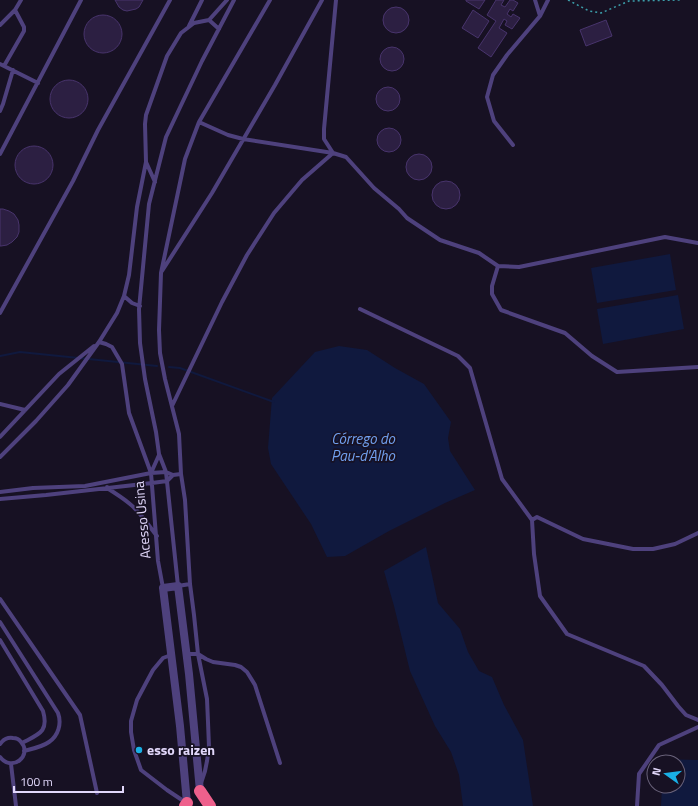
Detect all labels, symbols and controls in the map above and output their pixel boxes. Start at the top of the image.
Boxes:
water label: Córrego do Pau-d'Alho [331,427,396,467]
street label: Acesso Usina [128,480,155,560]
place label: esso raizen [147,739,215,760]
marker: esso raizen [134,745,144,755]
north arrow [646,754,686,794]
text: N [648,766,665,777]
scale bar [14,768,123,794]
text: 100 m [20,772,53,791]

